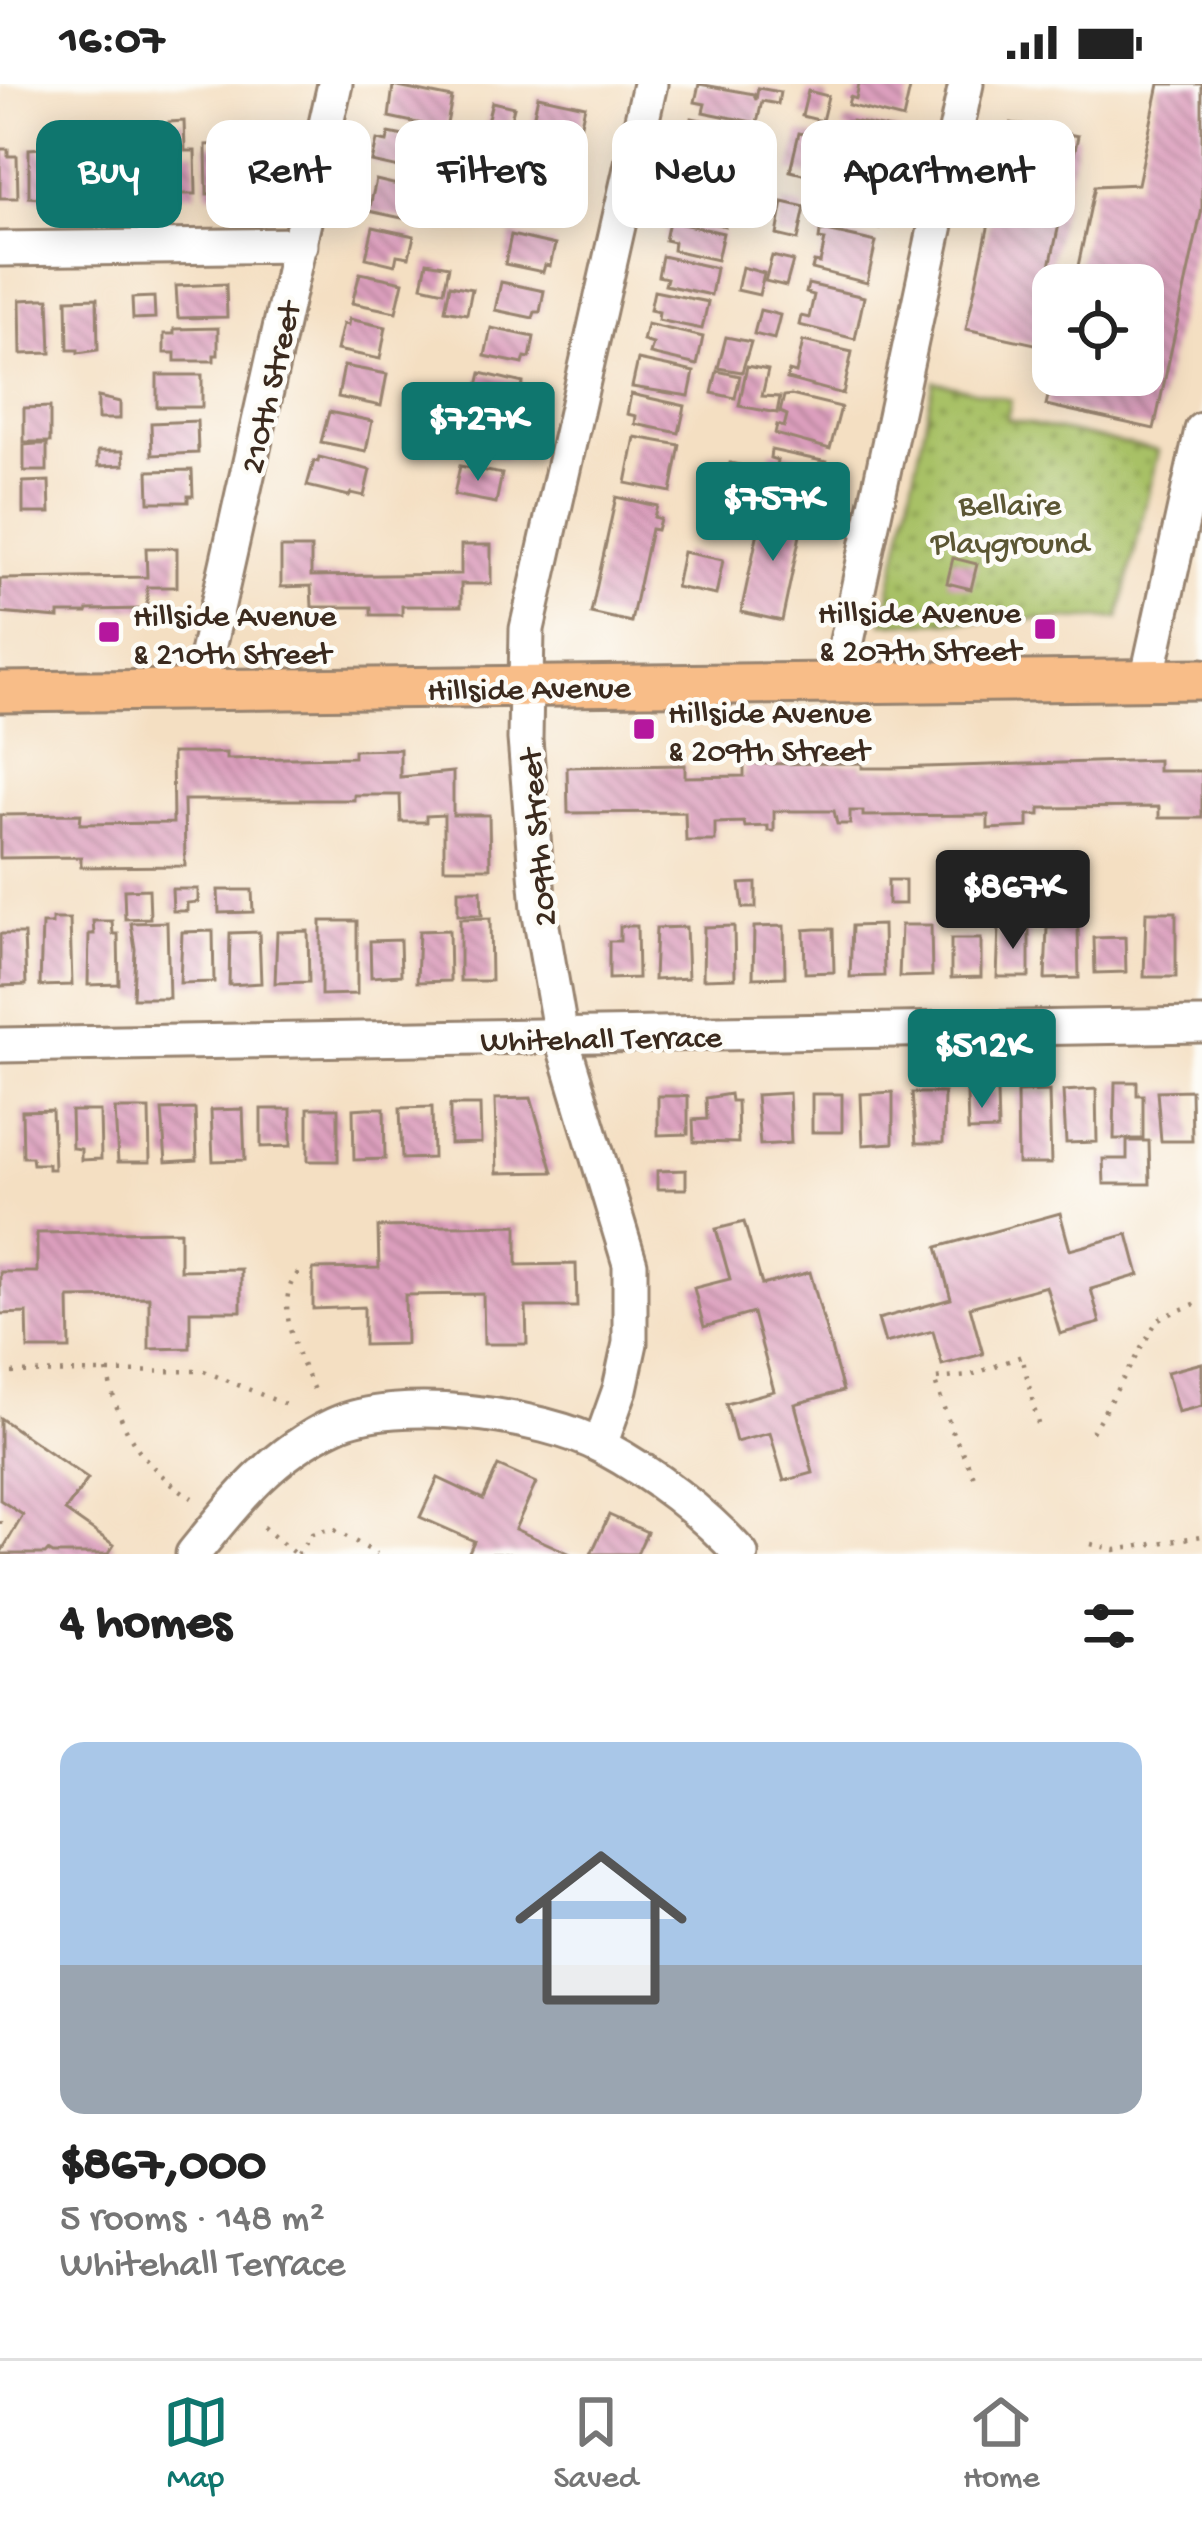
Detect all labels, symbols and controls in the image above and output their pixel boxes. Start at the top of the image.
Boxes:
text: 16:07 [60,16,164,69]
chip: Buy [36,120,182,228]
chip: Rent [206,120,371,228]
chip: Filters [395,120,588,228]
chip: New [612,120,777,228]
chip: Apartment [801,120,1075,228]
map controls [1032,264,1164,396]
button: locate [1032,264,1164,396]
street label: 210th Street [236,296,313,478]
pin: $727K [394,382,562,484]
text: $727K [429,398,527,444]
pin: $757K [689,462,857,564]
text: $757K [723,478,823,524]
park label: Bellaire Playground [930,489,1092,565]
place label: Hillside Avenue & 207th Street [818,597,1024,673]
place label: Hillside Avenue & 210th Street [133,600,337,676]
marker: Hillside Avenue & 207th Street [1032,616,1058,642]
marker: Hillside Avenue & 210th Street [96,619,122,645]
street label: Hillside Avenue [427,671,632,713]
place label: Hillside Avenue & 209th Street [668,697,872,773]
marker: Hillside Avenue & 209th Street [631,716,657,742]
street label: 209th Street [514,744,568,928]
pin: $867K [929,850,1097,952]
text: $867K [963,866,1063,912]
pin: $512K [898,1009,1066,1111]
street label: Whitehall Terrace [480,1021,723,1063]
text: $512K [935,1025,1029,1071]
icon: filters [1076,1593,1142,1659]
text: 4 homes [60,1596,231,1656]
icon: home [493,1820,709,2036]
text: $867,000 [60,2138,266,2198]
text: 5 rooms · 148 m² [60,2198,325,2244]
text: Whitehall Terrace [60,2244,345,2290]
tab: Map [163,2389,229,2499]
tab: Saved [554,2389,638,2499]
tab: Home [963,2389,1039,2499]

